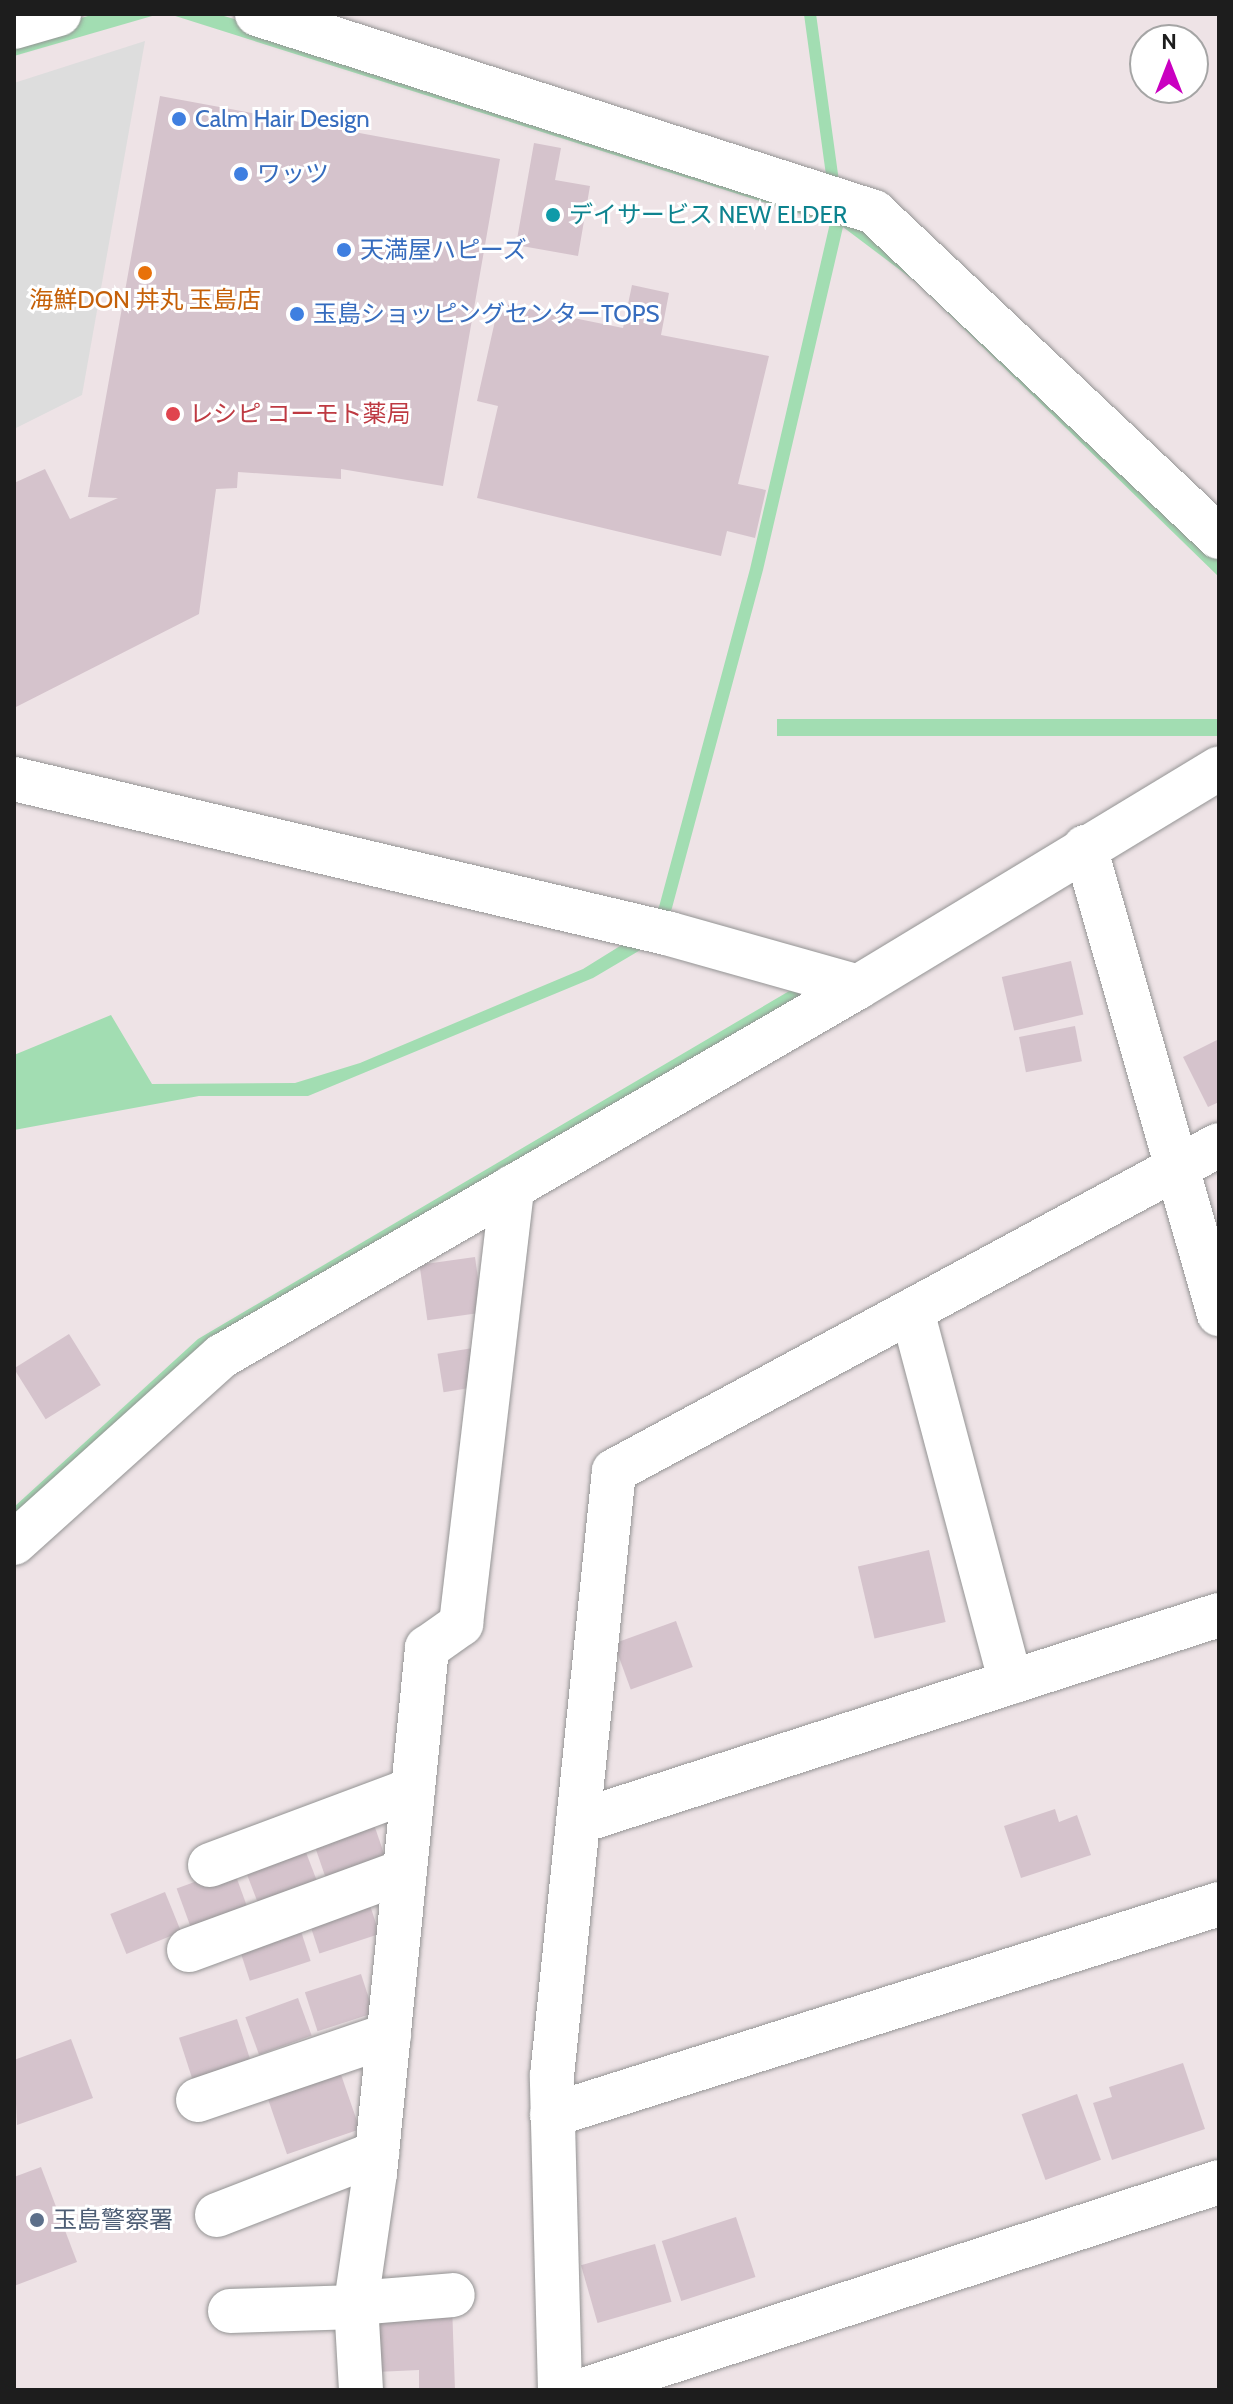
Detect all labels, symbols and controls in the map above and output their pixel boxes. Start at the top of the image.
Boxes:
north arrow [1129,24,1209,104]
text: N [1161,28,1177,55]
place label: Calm Hair Design [195,105,370,133]
marker: Calm Hair Design [170,110,188,128]
place label: ワッツ [257,160,329,188]
marker: ワッツ [232,165,250,183]
place label: デイサービス NEW ELDER [569,201,847,229]
marker: デイサービス NEW ELDER [544,206,562,224]
place label: 天満屋ハピーズ [360,236,528,264]
marker: 天満屋ハピーズ [335,241,353,259]
marker: 海鮮DON 丼丸 玉島店 [136,264,154,282]
place label: 海鮮DON 丼丸 玉島店 [29,286,261,314]
place label: 玉島ショッピングセンターTOPS [313,300,659,328]
marker: 玉島ショッピングセンターTOPS [288,305,306,323]
place label: レシピ コーモト薬局 [189,400,410,428]
marker: レシピ コーモト薬局 [164,405,182,423]
place label: 玉島警察署 [53,2206,173,2234]
marker: 玉島警察署 [28,2211,46,2229]

